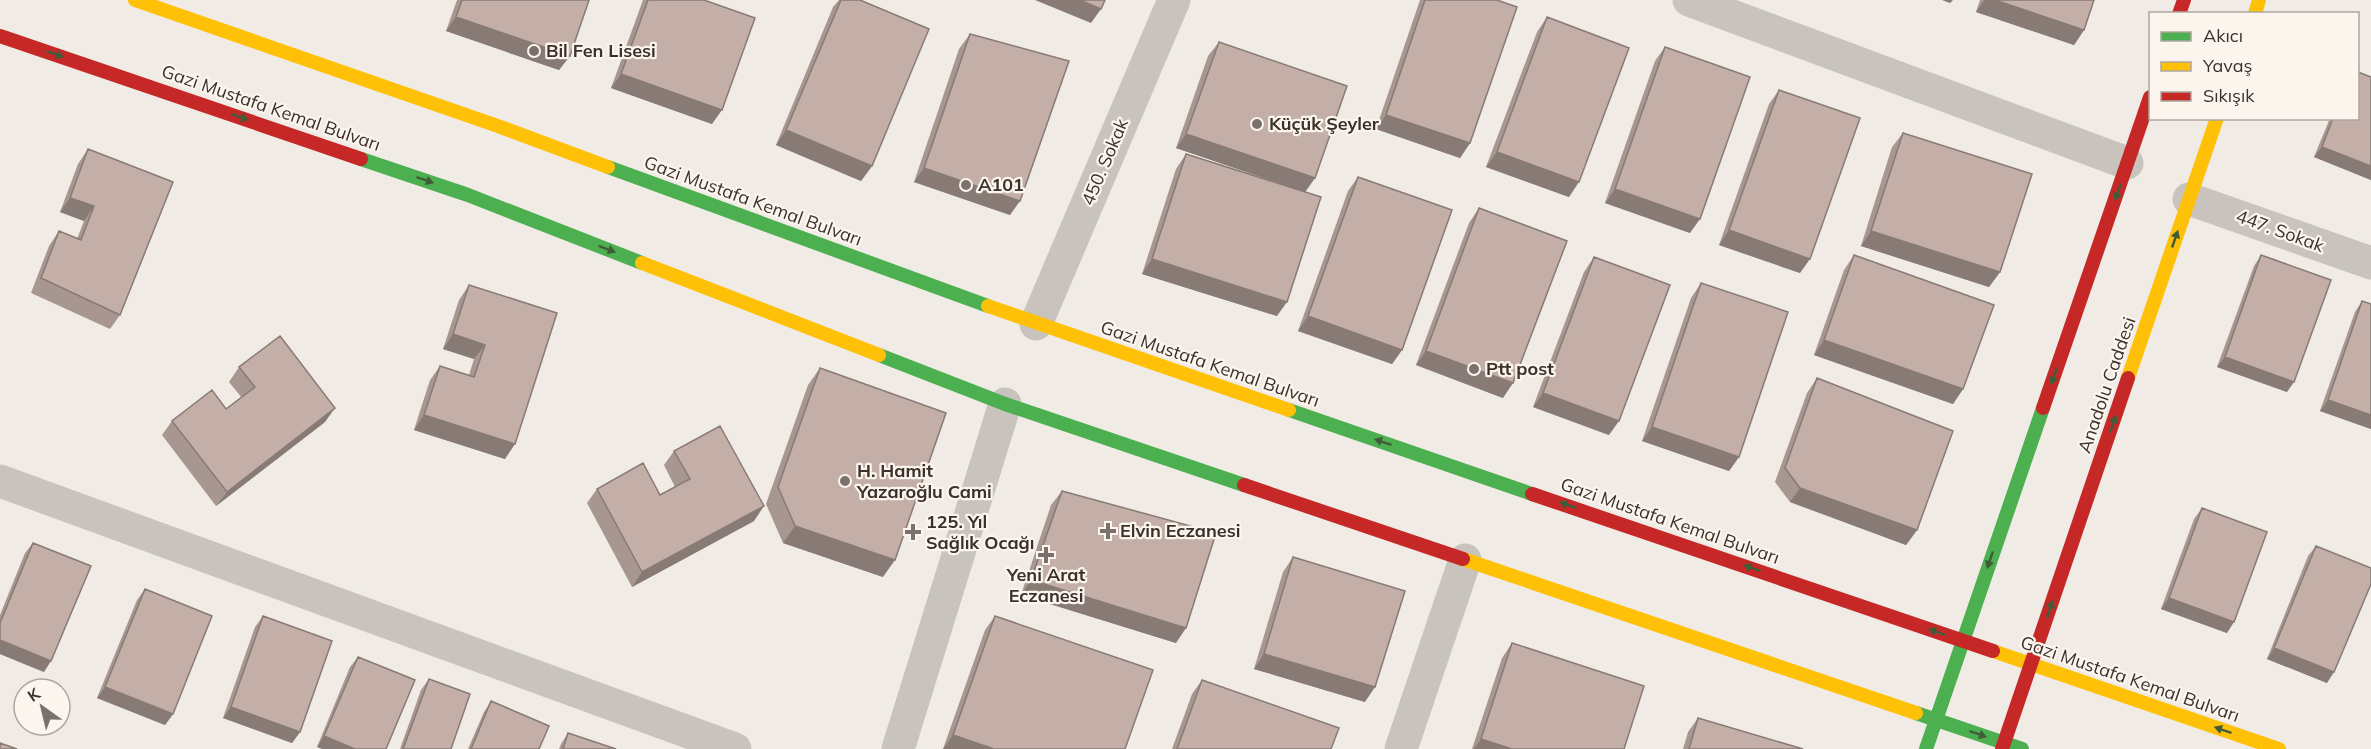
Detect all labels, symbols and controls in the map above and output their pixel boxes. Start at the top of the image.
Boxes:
legend [2149,12,2359,120]
text: Akıcı [2203,24,2243,47]
place label: Bil Fen Lisesi [546,39,656,62]
marker: Bil Fen Lisesi [527,44,541,58]
one-way arrow [46,50,64,60]
text: Yavaş [2202,54,2252,77]
street label: Gazi Mustafa Kemal Bulvarı [159,59,384,156]
text: Sıkışık [2203,84,2255,107]
place label: Küçük Şeyler [1269,112,1380,135]
one-way arrow [231,113,249,122]
street label: 450. Sokak [1076,114,1133,209]
marker: Küçük Şeyler [1250,117,1264,131]
street label: Gazi Mustafa Kemal Bulvarı [641,150,865,251]
place label: A101 [978,173,1024,196]
one-way arrow [416,175,434,185]
marker: A101 [959,178,973,192]
one-way arrow [2112,183,2122,201]
street label: 447. Sokak [2233,204,2328,257]
one-way arrow [2171,230,2181,248]
one-way arrow [598,245,616,254]
street label: Anadolu Caddesi [2072,314,2141,456]
street label: Gazi Mustafa Kemal Bulvarı [1098,315,1323,412]
place label: Ptt post [1486,357,1554,380]
marker: Ptt post [1467,362,1481,376]
one-way arrow [2048,367,2058,385]
one-way arrow [2109,415,2118,433]
one-way arrow [1374,437,1392,447]
place label: H. Hamit Yazaroğlu Cami [856,459,992,503]
street label: Gazi Mustafa Kemal Bulvarı [1558,472,1783,569]
marker: H. Hamit Yazaroğlu Cami [838,474,852,488]
one-way arrow [1559,500,1577,510]
place label: 125. Yıl Sağlık Ocağı [926,510,1034,554]
place label: Elvin Eczanesi [1120,519,1240,542]
marker: 125. Yıl Sağlık Ocağı [904,523,922,541]
marker: Elvin Eczanesi [1101,524,1115,538]
marker: Yeni Arat Eczanesi [1039,548,1053,562]
one-way arrow [1985,551,1995,569]
place label: Yeni Arat Eczanesi [1006,563,1085,607]
one-way arrow [1743,563,1761,573]
one-way arrow [2046,600,2056,618]
one-way arrow [1928,626,1946,636]
street label: Gazi Mustafa Kemal Bulvarı [2018,630,2243,727]
north arrow [12,677,72,737]
text: K [24,683,45,706]
one-way arrow [2214,724,2232,734]
one-way arrow [1969,730,1987,740]

